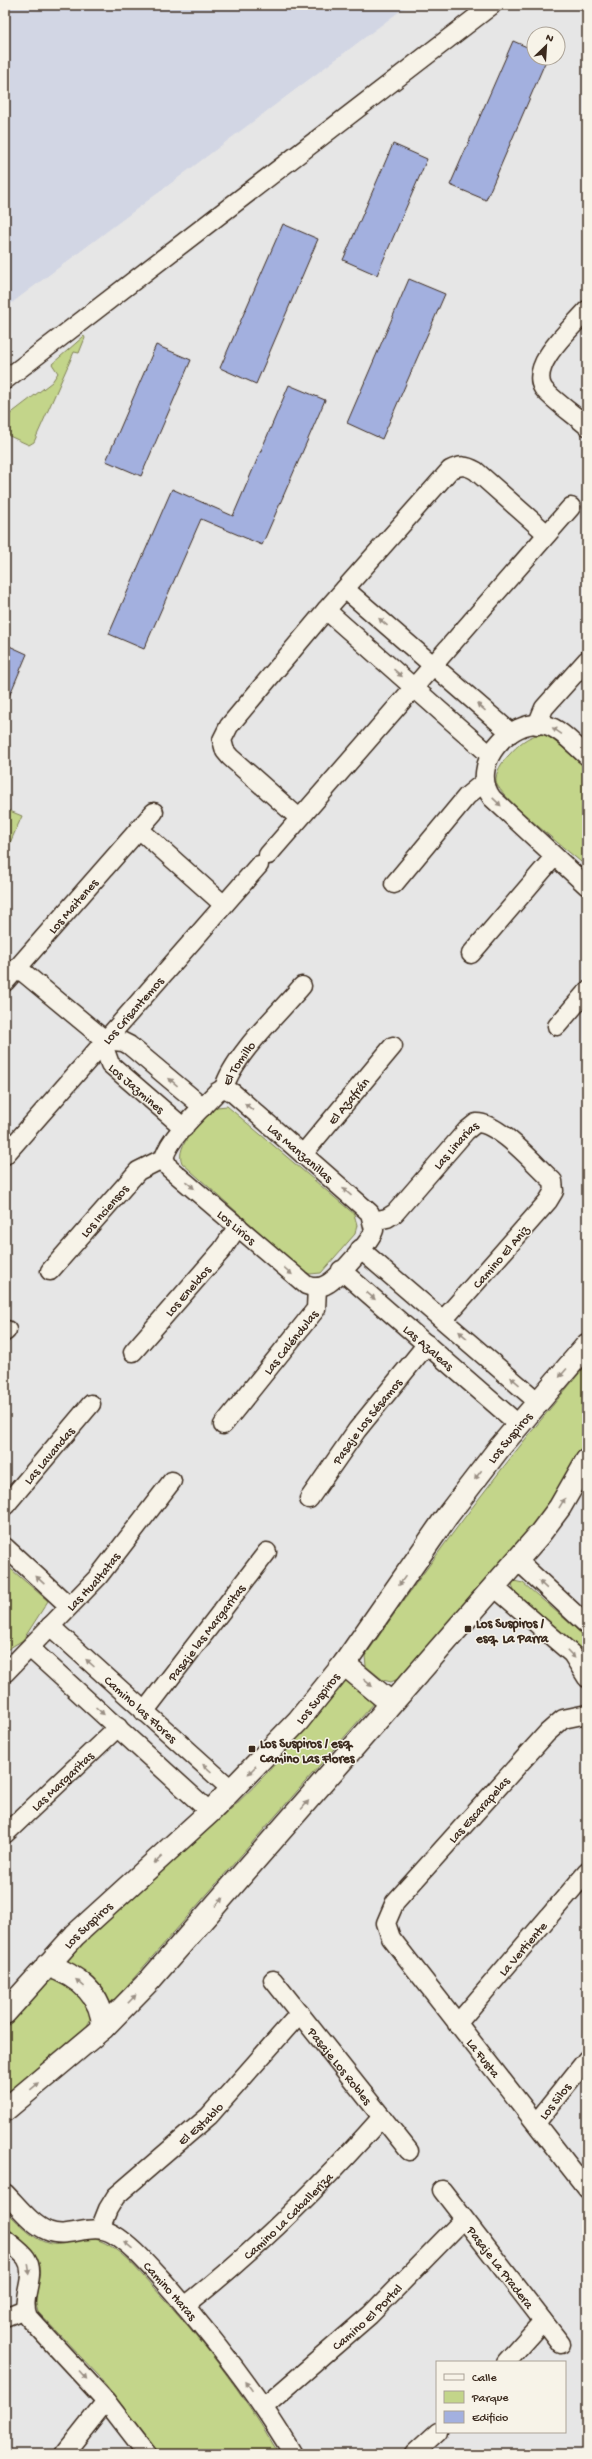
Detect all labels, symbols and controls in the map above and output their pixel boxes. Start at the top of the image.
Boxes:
north arrow [526,26,566,66]
text: N [544,32,555,46]
one-way arrow [378,618,388,627]
one-way arrow [393,668,403,677]
one-way arrow [476,703,487,712]
one-way arrow [552,727,562,735]
one-way arrow [492,797,502,807]
street label: Los Maitenes [46,875,103,938]
street label: Los Crisantemos [100,974,168,1048]
street label: El Tomillo [220,1039,260,1088]
street label: Los Jazmines [105,1061,168,1119]
street label: El Azafrán [326,1075,374,1128]
one-way arrow [167,1077,178,1086]
one-way arrow [244,1102,254,1112]
street label: Las Linarias [431,1118,483,1173]
street label: Las Manzanillas [264,1121,336,1187]
one-way arrow [185,1181,196,1190]
street label: Los Inciensos [78,1182,133,1241]
one-way arrow [342,1188,352,1197]
street label: Los Lirios [213,1208,259,1250]
street label: Camino El Aniz [470,1222,534,1292]
street label: Los Eneldos [163,1262,216,1320]
one-way arrow [283,1266,294,1275]
one-way arrow [365,1291,376,1300]
street label: Las Caléndulas [261,1307,323,1378]
street label: Las Azaleas [399,1323,457,1376]
one-way arrow [457,1331,468,1340]
one-way arrow [558,1368,567,1379]
street label: Pasaje Los Sésamos [330,1375,407,1469]
one-way arrow [510,1377,519,1386]
street label: Los Suspiros [485,1409,537,1467]
street label: Las Lavandas [22,1424,79,1488]
one-way arrow [474,1470,482,1481]
one-way arrow [558,1498,566,1508]
street label: Las Hualtatas [64,1549,125,1615]
one-way arrow [35,1575,46,1584]
one-way arrow [398,1576,406,1586]
street label: Pasaje las Margaritas [165,1581,250,1686]
one-way arrow [538,1581,549,1590]
place label: Los Suspiros / esq. La Parra [475,1617,549,1647]
marker: Los Suspiros / esq. La Parra [463,1624,473,1634]
one-way arrow [566,1649,576,1659]
one-way arrow [86,1659,95,1668]
street label: Los Suspiros [294,1670,345,1728]
street label: Camino las Flores [100,1674,180,1748]
one-way arrow [362,1679,373,1688]
one-way arrow [95,1706,105,1716]
place label: Los Suspiros / esq. Camino Las Flores [259,1737,356,1767]
marker: Los Suspiros / esq. Camino Las Flores [247,1744,257,1754]
street label: Las Margaritas [29,1748,98,1815]
one-way arrow [202,1763,212,1773]
one-way arrow [247,1765,257,1775]
street label: Las Escarapelas [446,1773,514,1847]
one-way arrow [300,1799,309,1810]
one-way arrow [153,1855,163,1864]
one-way arrow [214,1897,224,1907]
street label: Los Suspiros [61,1899,117,1953]
street label: La Vertiente [497,1919,551,1980]
one-way arrow [75,1978,86,1987]
one-way arrow [127,1994,136,2004]
street label: Pasaje Los Robles [303,2025,375,2109]
street label: La Fusta [462,2036,502,2082]
street label: Los Silos [537,2080,576,2123]
one-way arrow [30,2081,41,2090]
street label: El Establo [176,2100,228,2149]
street label: Camino La Caballeriza [241,2170,338,2264]
street label: Pasaje La Pradera [462,2223,536,2313]
one-way arrow [122,2241,133,2250]
street label: Camino Haras [139,2259,200,2325]
one-way arrow [26,2262,32,2275]
street label: Camino El Portal [330,2282,407,2354]
legend [436,2361,566,2433]
one-way arrow [79,2370,88,2380]
text: Calle [472,2372,497,2386]
one-way arrow [245,2381,253,2391]
text: Parque [471,2392,509,2406]
text: Edificio [472,2412,508,2426]

